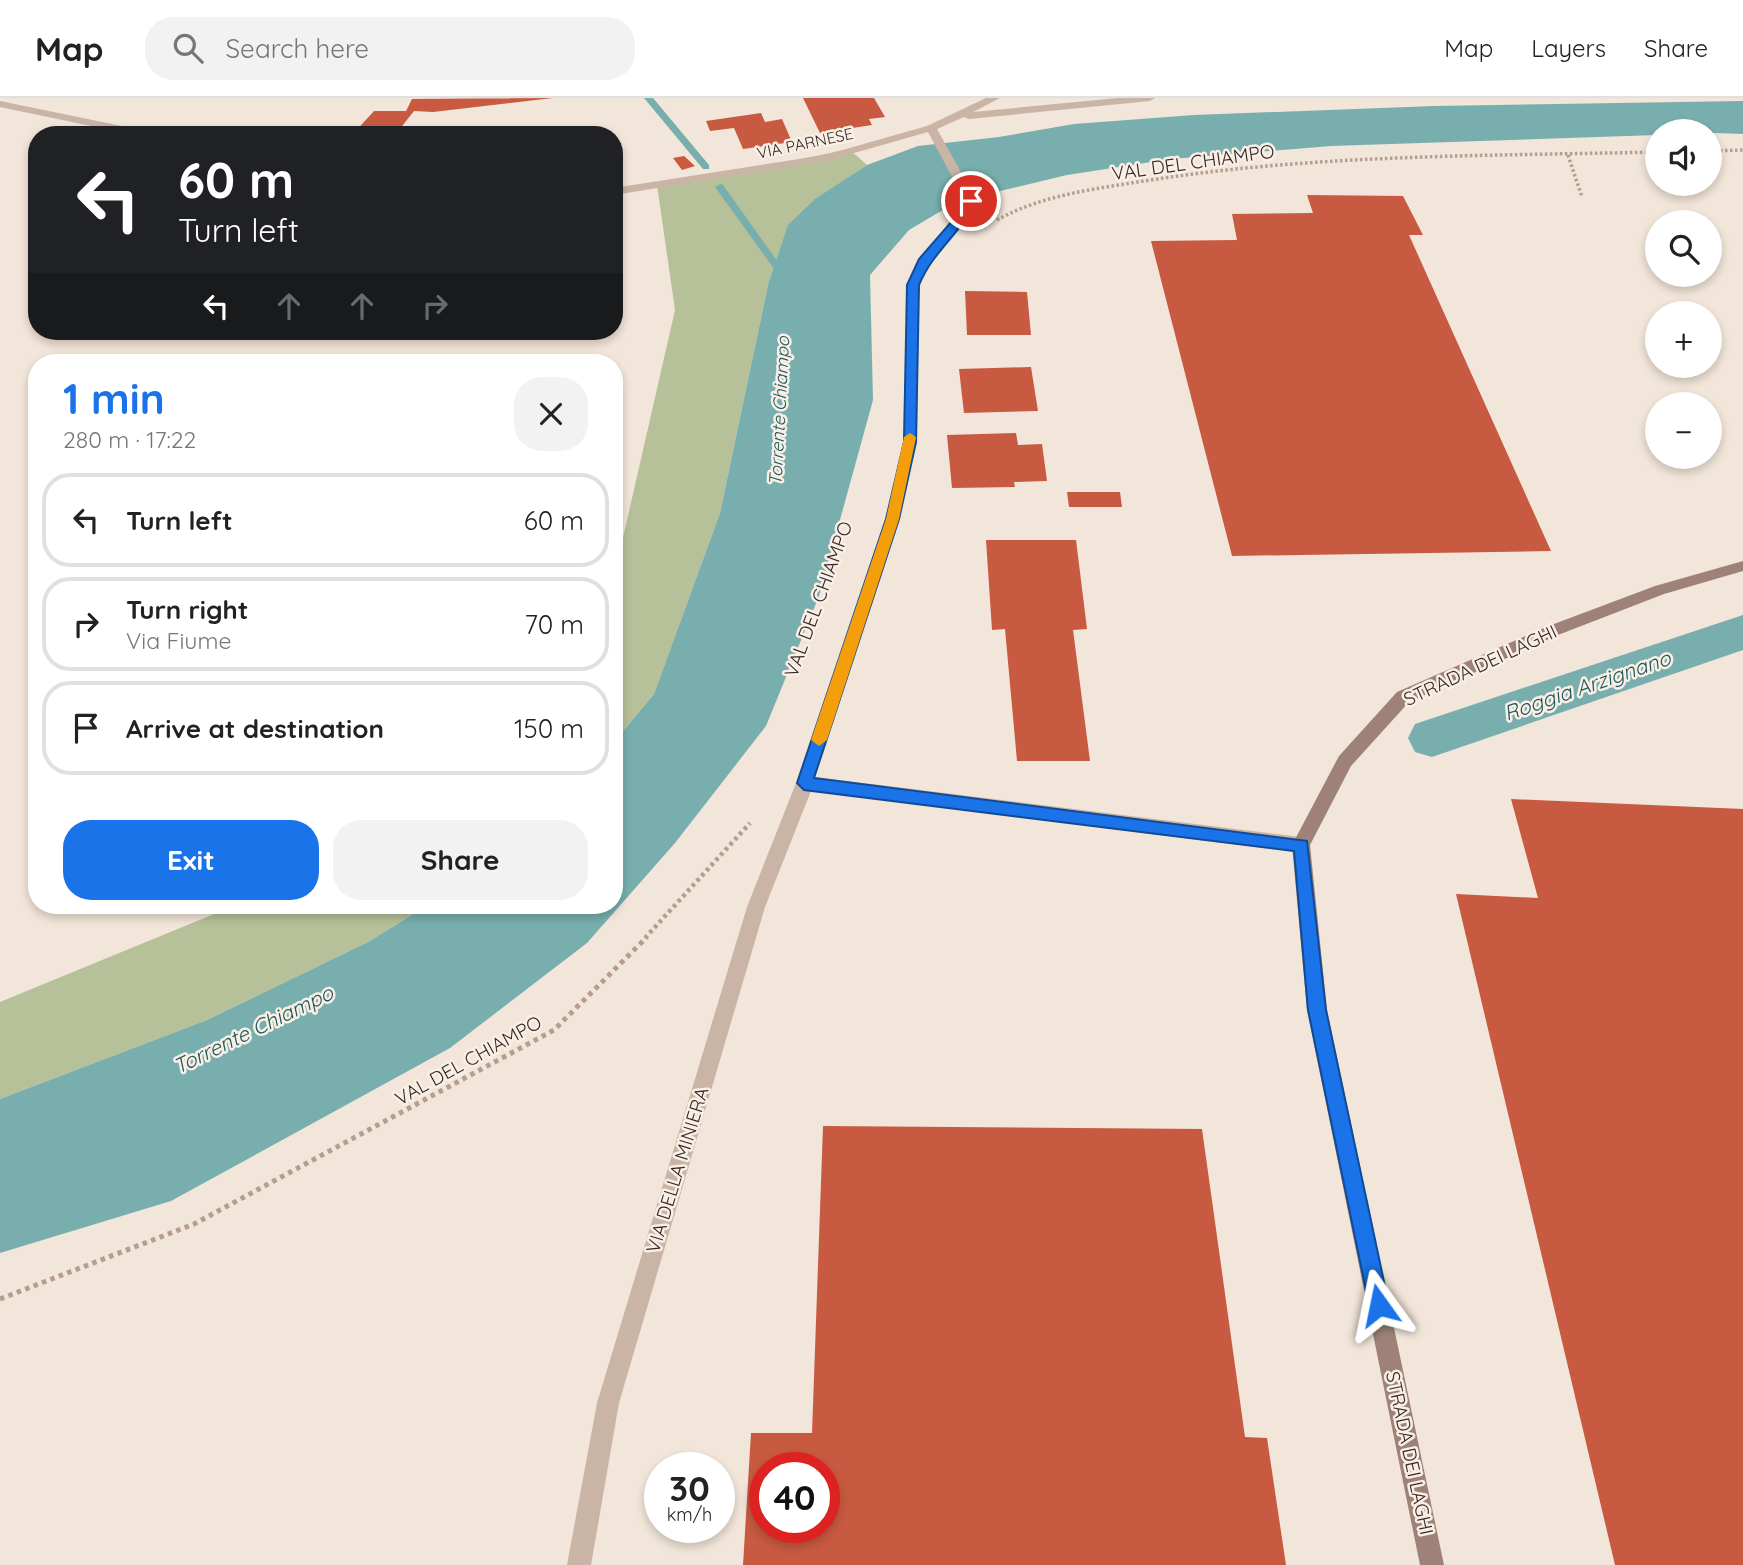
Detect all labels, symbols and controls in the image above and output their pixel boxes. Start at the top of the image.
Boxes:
search box [145,17,635,80]
text: Map [35,28,103,69]
icon: search [169,29,207,67]
text: Search here [225,32,369,65]
text: Map [1444,33,1493,63]
text: Layers [1531,33,1606,63]
text: Share [1644,33,1708,63]
map controls [1645,119,1722,469]
button: sound [1645,119,1722,196]
street label: VIA PARNESE [755,123,855,163]
street label: VAL DEL CHIAMPO [1110,139,1276,185]
text: 60 m [178,149,294,210]
icon: left [63,154,154,245]
pin [941,171,1001,231]
icon: arrive [952,182,990,220]
text: Turn left [178,210,299,250]
button: search [1645,210,1722,287]
icon: left [197,287,235,325]
icon: ahead [270,287,308,325]
icon: ahead [343,287,381,325]
icon: right [416,287,454,325]
button: + [1645,301,1722,378]
water label: Torrente Chiampo [764,335,794,486]
text: 1 min [63,372,165,425]
button: close [514,377,588,451]
button: − [1645,392,1722,469]
text: 280 m · 17:22 [63,425,196,454]
icon: left [67,501,105,539]
text: Turn left [126,504,233,537]
text: 60 m [524,504,584,537]
street label: VAL DEL CHIAMPO [779,518,857,680]
text: Turn right [126,593,248,626]
icon: right [67,605,105,643]
text: 70 m [524,608,584,641]
street label: STRADA DEI LAGHI [1399,619,1561,711]
text: Via Fiume [126,626,231,655]
water label: Roggia Arzignano [1500,644,1675,726]
icon: arrive [67,709,105,747]
text: Arrive at destination [126,712,384,745]
text: 150 m [514,712,584,745]
button: Exit [63,820,319,900]
button: Share [333,820,588,900]
water label: Torrente Chiampo [169,978,338,1079]
street label: VAL DEL CHIAMPO [390,1010,546,1110]
street label: VIA DELLA MINIERA [640,1084,714,1256]
position arrow [1342,1268,1416,1342]
street label: STRADA DEI LAGHI [1381,1369,1439,1537]
speed limit sign: 40 [749,1452,840,1543]
text: 30 [669,1466,710,1510]
text: km/h [667,1503,712,1526]

